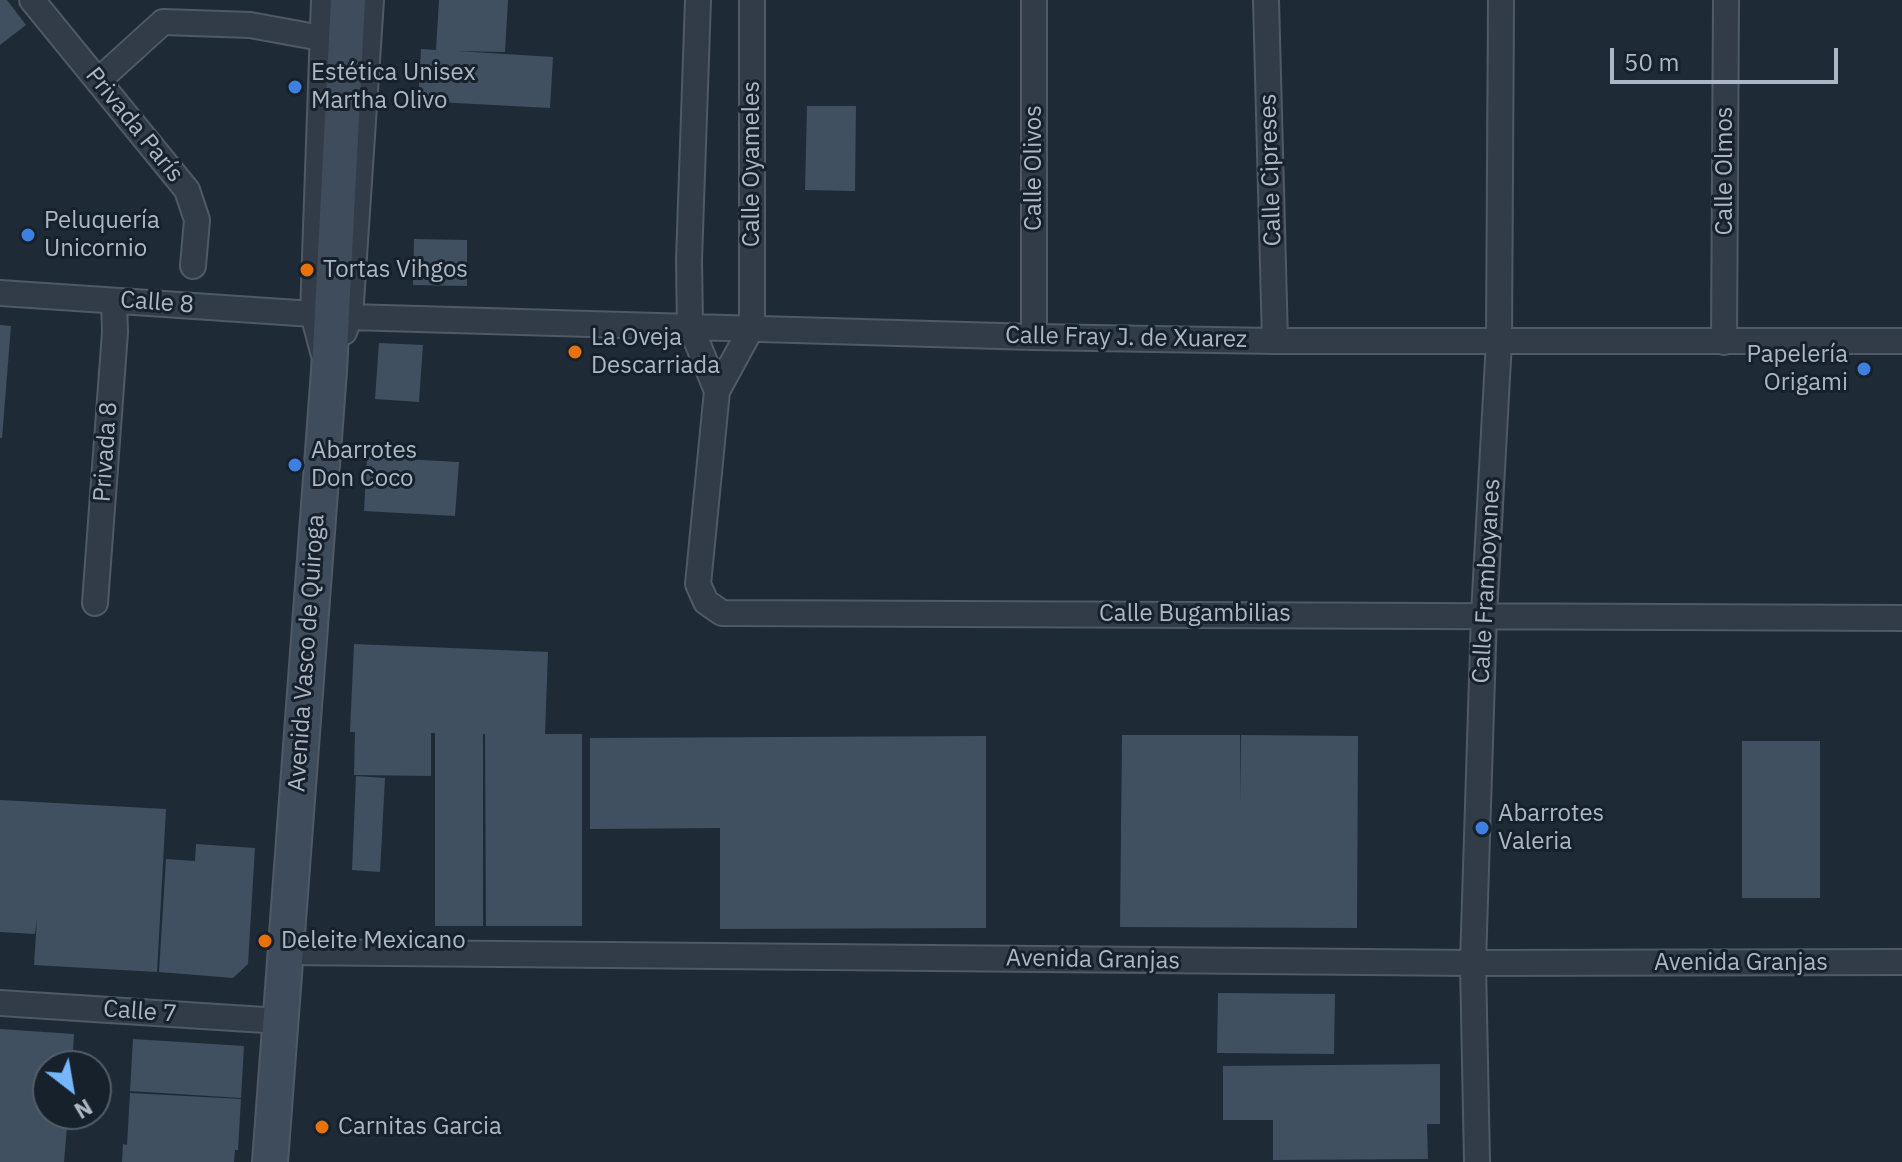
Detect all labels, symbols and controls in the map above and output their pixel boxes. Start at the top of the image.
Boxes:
scale bar [1614,32,1842,82]
text: 50 m [1624,46,1679,78]
place label: Estética Unisex Martha Olivo [311,59,476,115]
street label: Privada París [79,62,189,188]
marker: Estética Unisex Martha Olivo [286,78,304,96]
street label: Calle Oyameles [738,81,766,247]
street label: Calle Cipreses [1254,93,1288,247]
street label: Calle Olivos [1020,105,1048,231]
street label: Calle Olmos [1711,106,1739,236]
place label: Peluquería Unicornio [44,207,160,263]
marker: Peluquería Unicornio [19,226,37,244]
place label: Tortas Vihgos [323,256,468,284]
marker: Tortas Vihgos [298,261,316,279]
street label: Calle 8 [119,286,195,320]
street label: Calle Fray J. de Xuarez [1005,321,1247,355]
place label: La Oveja Descarriada [591,324,720,380]
place label: Papelería Origami [1746,341,1848,397]
marker: La Oveja Descarriada [566,343,584,361]
marker: Papelería Origami [1855,360,1873,378]
street label: Privada 8 [88,401,124,503]
place label: Abarrotes Don Coco [311,437,417,493]
marker: Abarrotes Don Coco [286,456,304,474]
street label: Calle Framboyanes [1467,478,1507,684]
street label: Avenida Vasco de Quiroga [283,513,331,793]
street label: Calle Bugambilias [1099,600,1291,628]
place label: Abarrotes Valeria [1498,800,1604,856]
marker: Abarrotes Valeria [1473,819,1491,837]
place label: Deleite Mexicano [281,927,466,955]
marker: Deleite Mexicano [256,932,274,950]
street label: Avenida Granjas [1006,944,1180,976]
street label: Avenida Granjas [1654,949,1828,977]
street label: Calle 7 [102,995,178,1029]
north arrow [32,1050,112,1130]
text: N [69,1093,98,1126]
place label: Carnitas Garcia [338,1113,502,1141]
marker: Carnitas Garcia [313,1118,331,1136]

